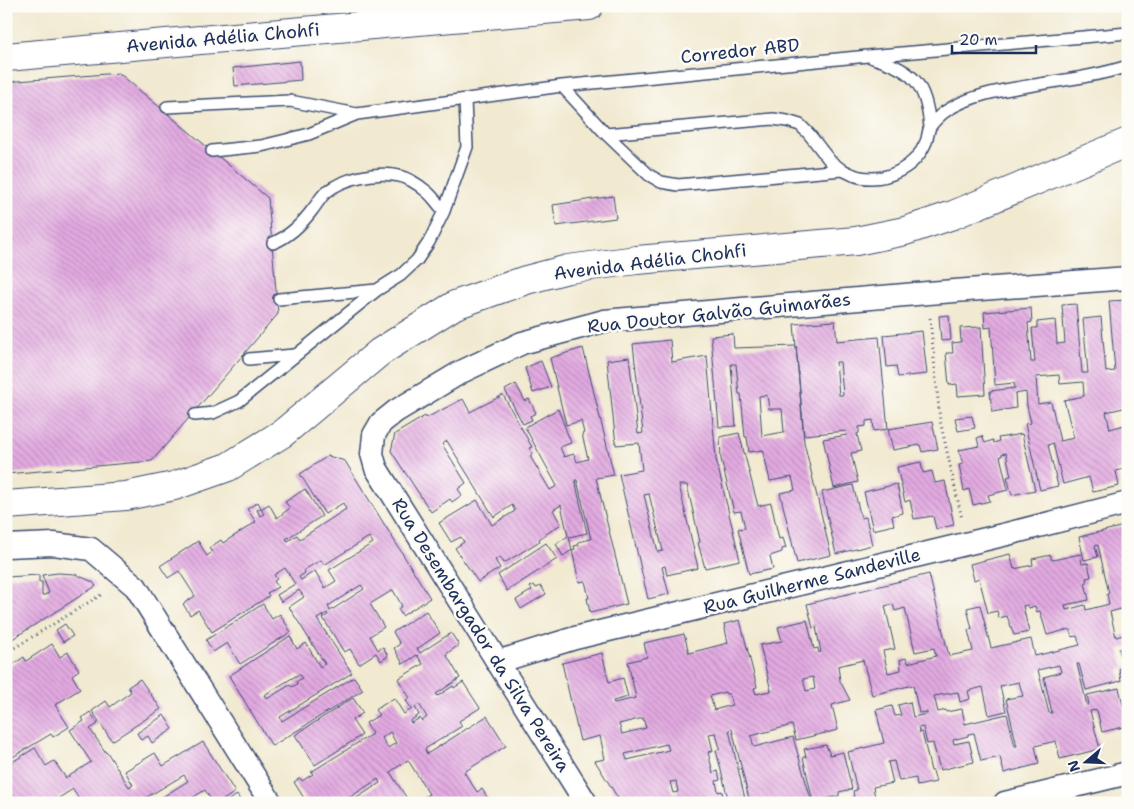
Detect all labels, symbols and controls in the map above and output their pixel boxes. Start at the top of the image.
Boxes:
street label: Avenida Adélia Chohfi [125,18,321,58]
scale bar [952,22,1035,54]
text: 20 m [959,30,998,50]
street label: Corredor ABD [679,33,801,69]
street label: Avenida Adélia Chohfi [552,238,748,286]
street label: Rua Doutor Galvão Guimarães [586,287,852,339]
street label: Rua Desembargador da Silva Pereira [386,494,576,776]
street label: Rua Guilherme Sandeville [701,542,923,620]
north arrow [1062,736,1112,786]
text: N [1063,758,1084,774]

